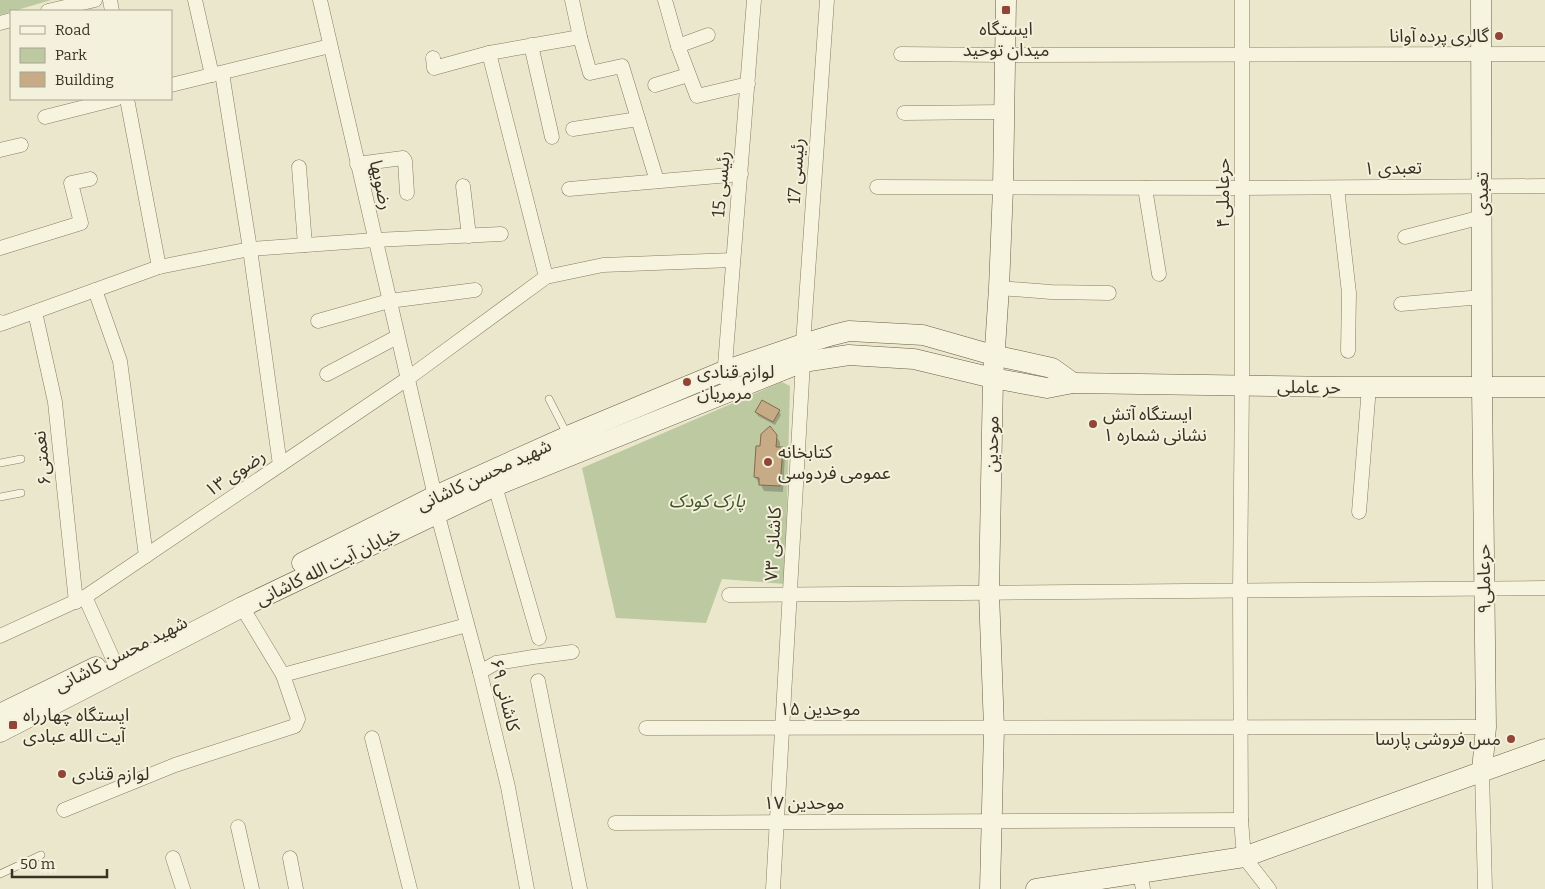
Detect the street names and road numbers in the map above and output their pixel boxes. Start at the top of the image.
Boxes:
street label: رئیسی 17 [783,137,809,205]
street label: رئیسی 15 [707,150,735,218]
street label: تعبدی ۱ [1364,156,1422,180]
street label: رضویها [365,158,397,212]
street label: حرعاملی۴ [1212,158,1234,228]
street label: تعبدی [1471,172,1493,216]
street label: حر عاملی [1277,375,1341,399]
street label: موحدین [981,415,1003,473]
street label: نعمتی۶ [28,430,56,486]
street label: شهید محسن کاشانی [413,434,555,516]
street label: رضوی ۱۳ [200,445,270,501]
street label: کاشانی ۷۳ [760,506,786,582]
street label: خیابان آیت الله کاشانی [252,521,404,611]
street label: حرعاملی۹ [1472,544,1496,614]
street label: شهید محسن کاشانی [51,611,191,697]
street label: کاشانی ۶۹ [485,656,525,734]
street label: موحدین ۱۵ [780,698,860,720]
street label: موحدین ۱۷ [764,792,844,814]

